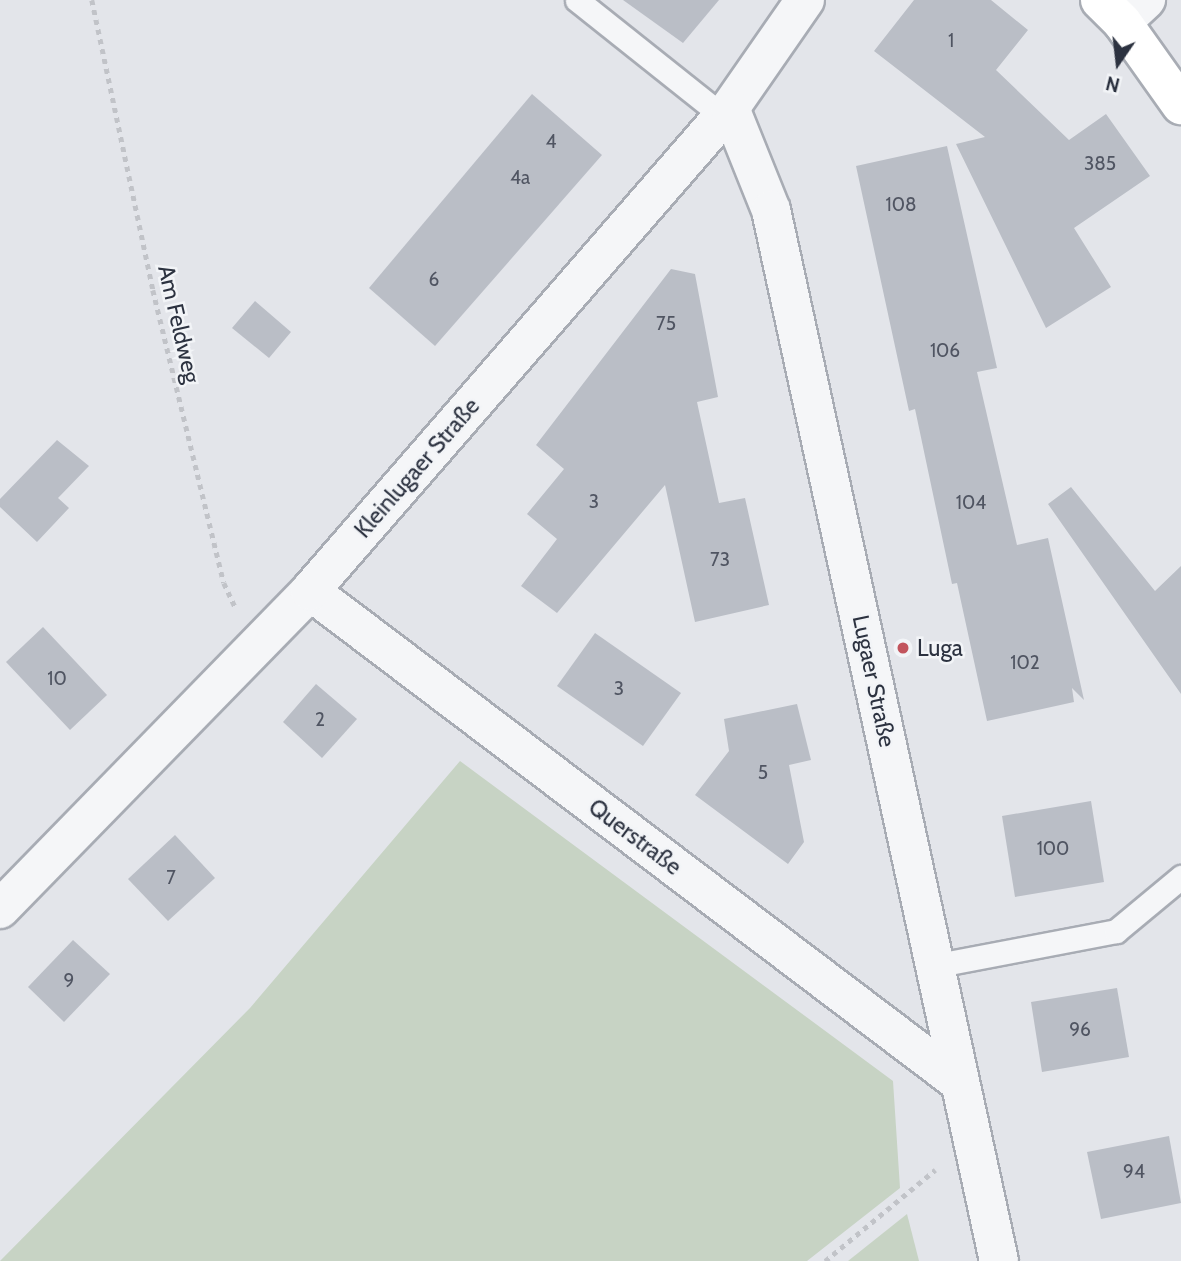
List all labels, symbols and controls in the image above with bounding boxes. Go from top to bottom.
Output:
north arrow [1083,28,1153,98]
house number: 1 [948,30,954,52]
text: N [1103,71,1122,97]
house number: 4 [546,131,556,153]
house number: 385 [1084,153,1116,175]
house number: 4a [510,167,530,189]
house number: 108 [886,194,916,216]
street label: Am Feldweg [152,262,206,386]
house number: 6 [429,269,439,291]
house number: 75 [656,313,676,335]
house number: 106 [930,340,960,362]
street label: Kleinlugaer Straße [349,393,485,543]
house number: 3 [589,491,599,513]
house number: 104 [956,492,986,514]
house number: 73 [710,549,730,571]
street label: Lugaer Straße [847,613,901,749]
place label: Luga [917,634,963,662]
marker: Luga [895,640,911,656]
house number: 102 [1010,652,1040,674]
house number: 10 [47,668,67,690]
house number: 3 [614,678,624,700]
house number: 2 [315,709,325,731]
house number: 5 [758,762,768,784]
street label: Querstraße [583,793,687,881]
house number: 100 [1037,838,1069,860]
house number: 7 [166,867,176,889]
house number: 9 [64,970,74,992]
house number: 96 [1069,1019,1091,1041]
house number: 94 [1123,1161,1145,1183]

